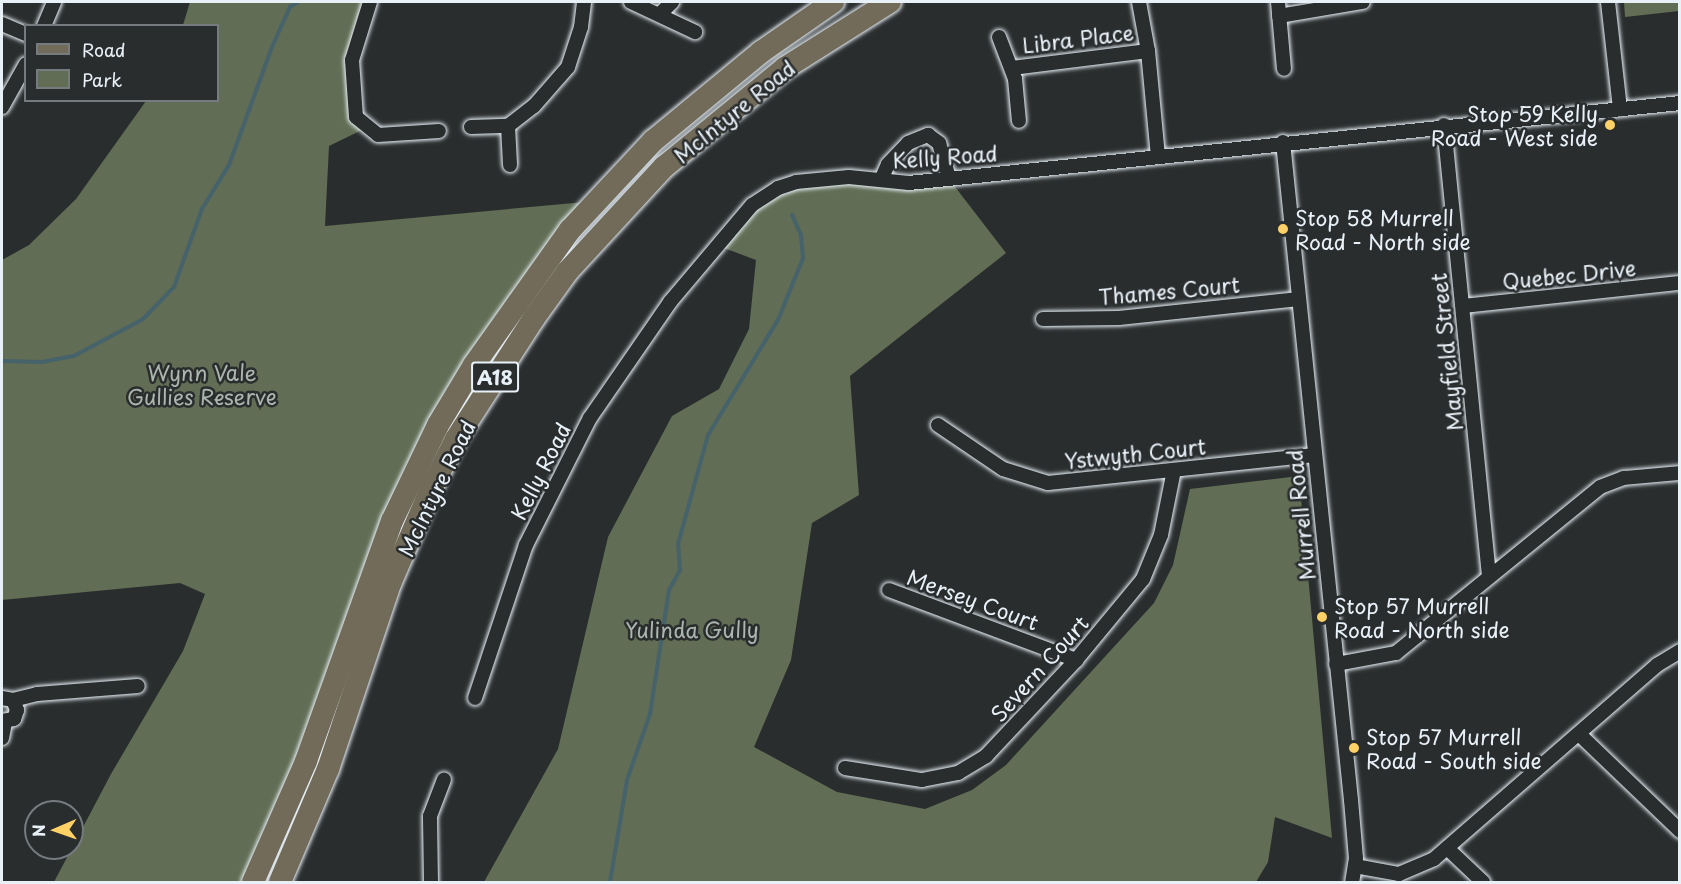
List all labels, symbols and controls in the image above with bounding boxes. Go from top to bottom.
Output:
street label: Libra Place [1021,19,1135,57]
legend [24,24,219,102]
text: Road [82,36,126,63]
street label: McIntyre Road [668,54,800,168]
text: Park [82,66,122,93]
place label: Stop 59 Kelly Road - West side [1429,100,1598,150]
marker: Stop 59 Kelly Road - West side [1603,118,1617,132]
street label: Kelly Road [891,140,999,172]
place label: Stop 58 Murrell Road - North side [1295,204,1473,254]
marker: Stop 58 Murrell Road - North side [1276,222,1290,236]
street label: Quebec Drive [1500,254,1638,294]
street label: Thames Court [1097,271,1241,309]
street label: Mayfield Street [1425,272,1467,432]
park label: Wynn Vale Gullies Reserve [127,359,277,409]
road number: A18 [471,360,519,394]
street label: McIntyre Road [392,416,480,560]
street label: Kelly Road [505,418,575,524]
street label: Ystwyth Court [1062,433,1208,473]
street label: Murrell Road [1281,448,1319,582]
street label: Mersey Court [904,564,1042,634]
place label: Stop 57 Murrell Road - North side [1334,592,1512,642]
street label: Severn Court [985,610,1093,726]
marker: Stop 57 Murrell Road - North side [1315,610,1329,624]
park label: Yulinda Gully [626,616,758,642]
place label: Stop 57 Murrell Road - South side [1366,723,1543,773]
marker: Stop 57 Murrell Road - South side [1347,741,1361,755]
north arrow [24,800,84,860]
text: N [26,824,50,837]

